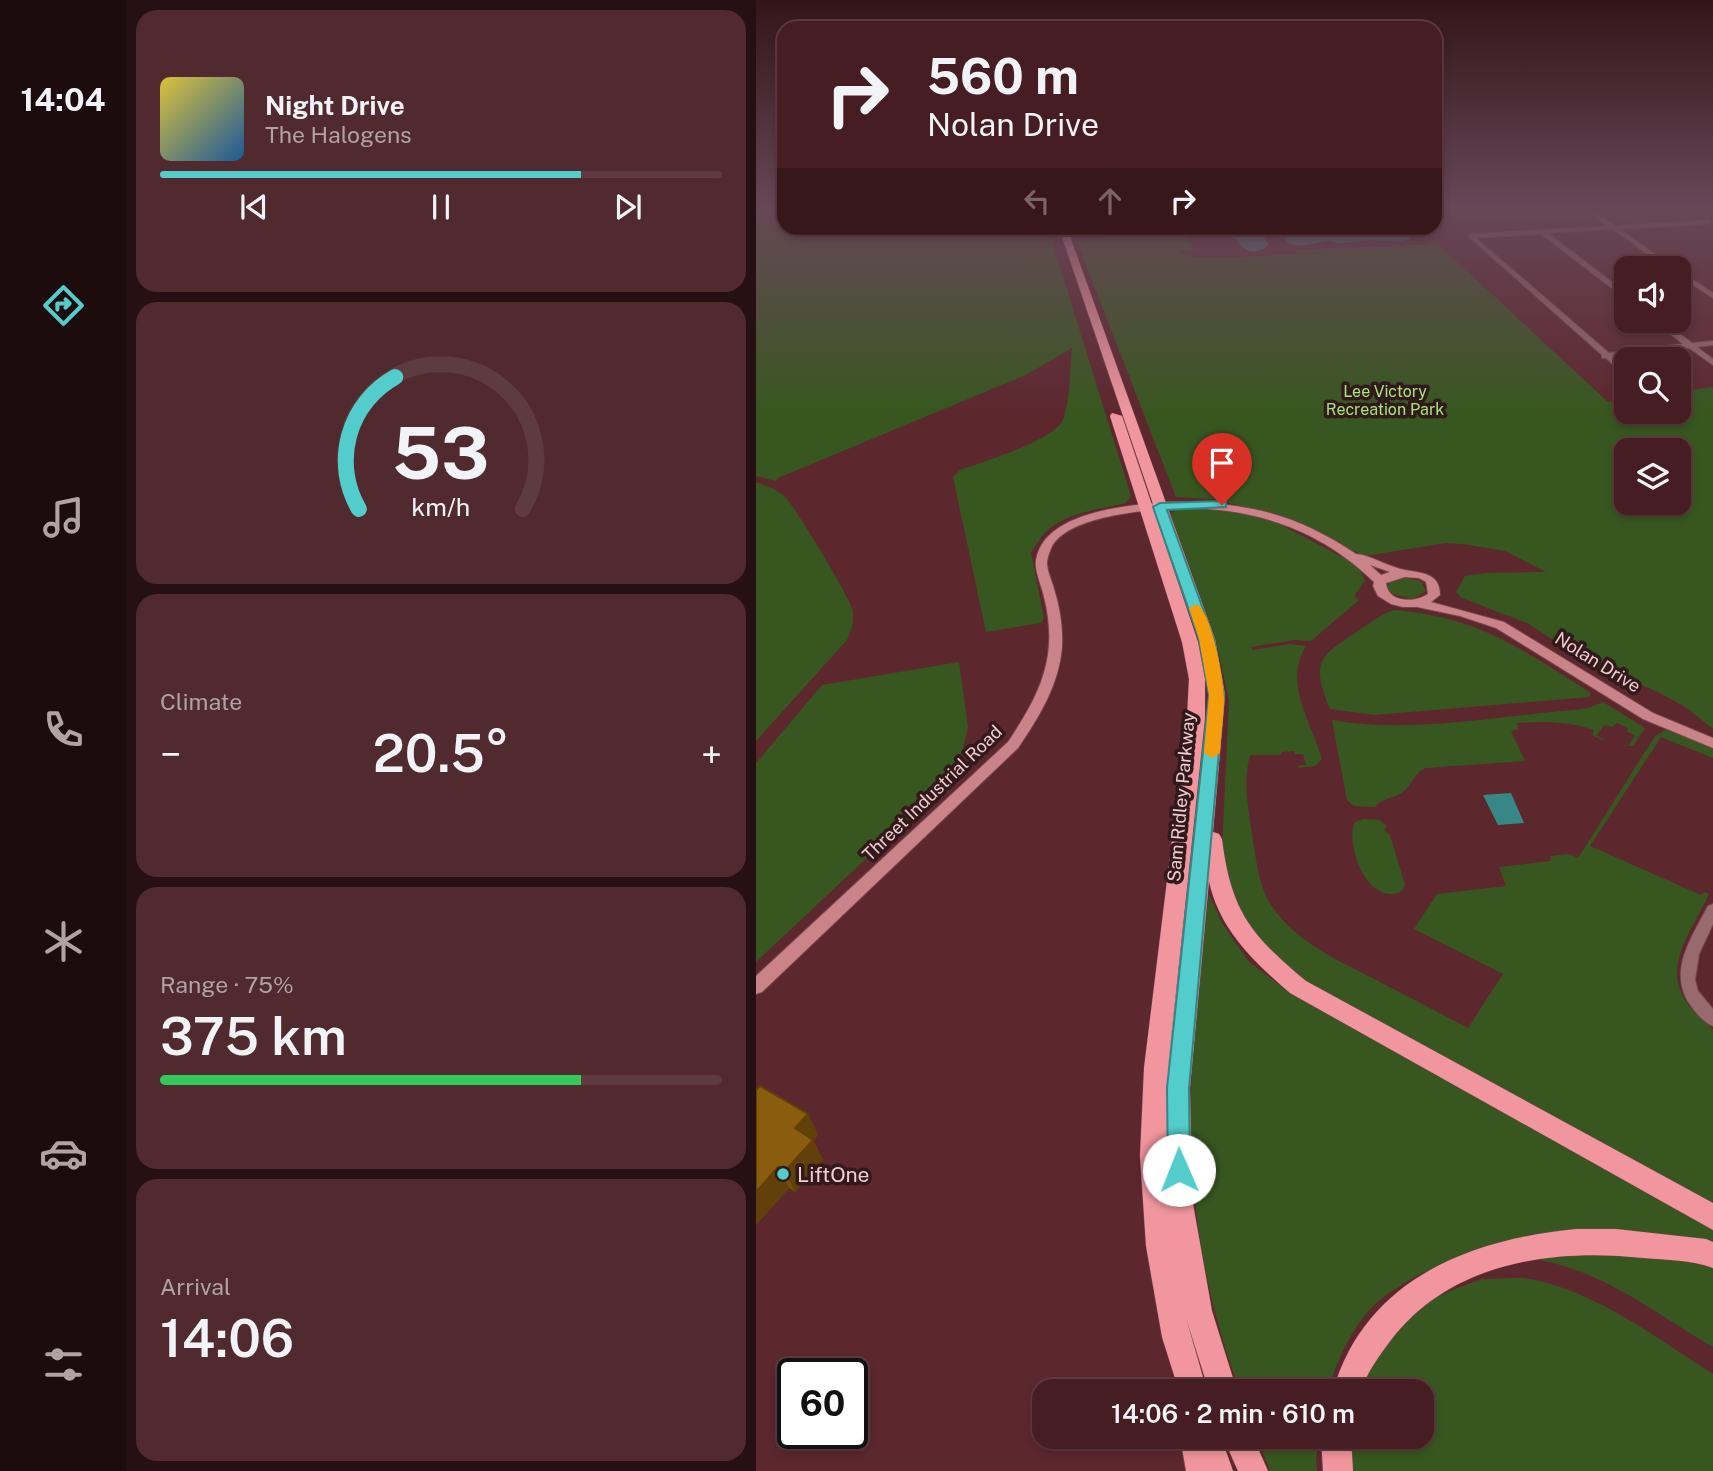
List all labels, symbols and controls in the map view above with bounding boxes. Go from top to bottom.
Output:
text: 560 m [927,47,1079,105]
icon: right [812,49,903,140]
text: 14:04 [21,81,105,118]
text: Night Drive [265,90,405,121]
text: Nolan Drive [927,106,1099,143]
text: The Halogens [265,121,412,148]
icon: left [1018,182,1056,220]
icon: ahead [1091,182,1129,220]
icon: right [1164,182,1202,220]
icon: previous [235,188,273,226]
icon: pause [422,188,460,226]
icon: next [609,188,647,226]
map controls [1614,256,1691,515]
button: sound [1614,256,1691,333]
icon: directions [39,281,88,330]
button: search [1614,347,1691,424]
park label: Lee Victory Recreation Park [1326,382,1444,419]
text: 53 [392,411,490,496]
pin [1192,433,1252,505]
button: layers [1614,438,1691,515]
icon: arrive [1203,444,1241,482]
text: km/h [412,492,470,522]
icon: music [39,493,88,542]
street label: Nolan Drive [1551,627,1645,697]
text: Climate [160,688,242,715]
icon: phone [39,705,88,754]
street label: Sam Ridley Parkway [1163,711,1199,883]
street label: Threet Industrial Road [858,721,1006,865]
text: 20.5° [373,723,509,784]
text: − [160,732,181,777]
text: + [701,732,722,777]
icon: climate [39,917,88,966]
text: Range · 75% [160,971,294,998]
text: 375 km [160,1006,347,1067]
icon: car [39,1129,88,1178]
position arrow [1142,1133,1216,1207]
place label: LiftOne [797,1162,869,1187]
marker: LiftOne [775,1166,791,1182]
text: Arrival [160,1273,231,1300]
text: 14:06 [160,1308,294,1369]
icon: filters [39,1340,88,1389]
speed limit sign: 60 [777,1358,868,1449]
text: 14:06 · 2 min · 610 m [1111,1398,1355,1429]

